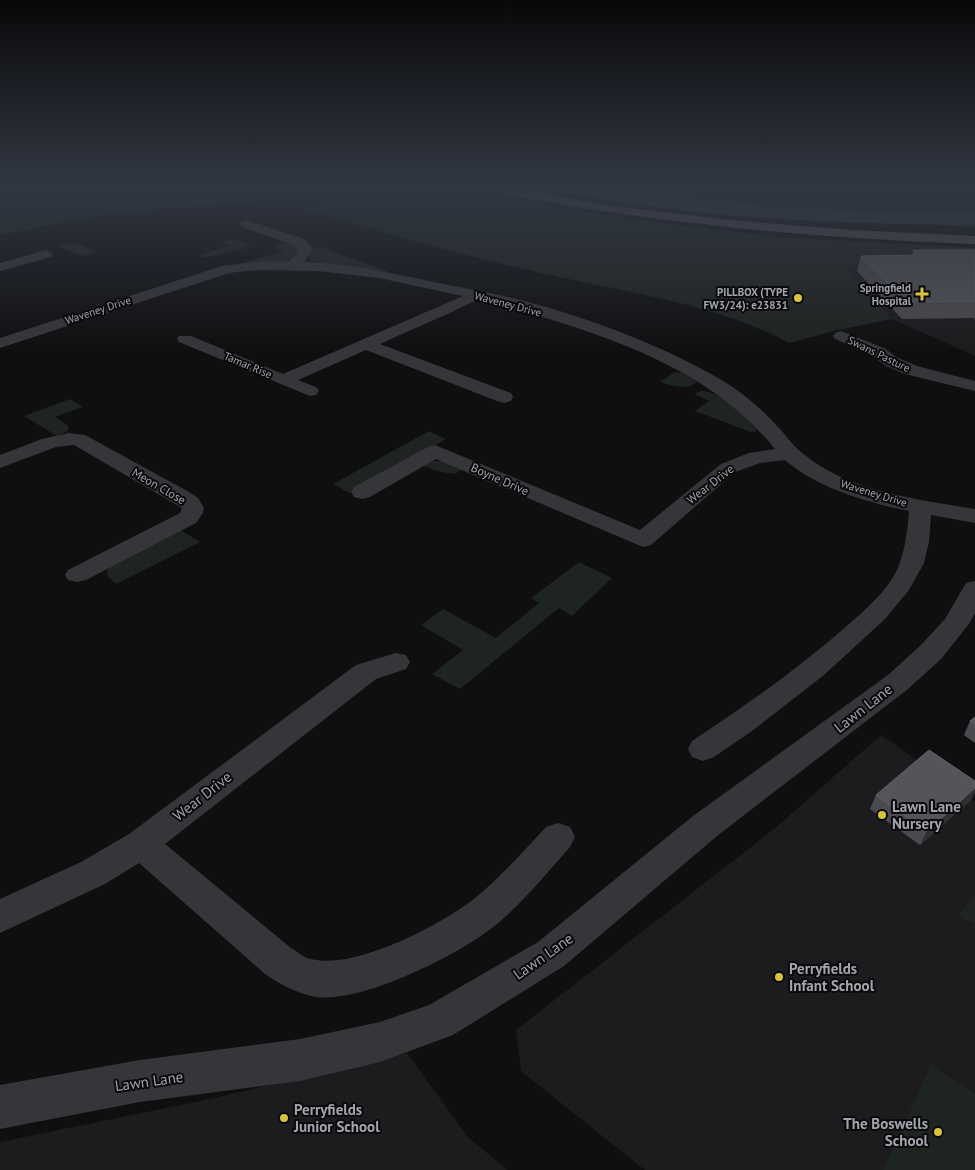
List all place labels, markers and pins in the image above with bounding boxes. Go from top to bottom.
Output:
place label: Springfield Hospital [860,281,912,308]
place label: PILLBOX (TYPE FW3/24): e23831 [704,285,788,312]
marker: Springfield Hospital [915,287,929,301]
marker: PILLBOX (TYPE FW3/24): e23831 [792,292,804,304]
place label: Lawn Lane Nursery [892,797,961,833]
marker: Lawn Lane Nursery [876,809,888,821]
place label: Perryfields Infant School [789,959,875,995]
marker: Perryfields Infant School [773,971,785,983]
place label: Perryfields Junior School [293,1100,380,1136]
marker: Perryfields Junior School [278,1112,290,1124]
place label: The Boswells School [843,1114,929,1150]
marker: The Boswells School [932,1126,944,1138]

